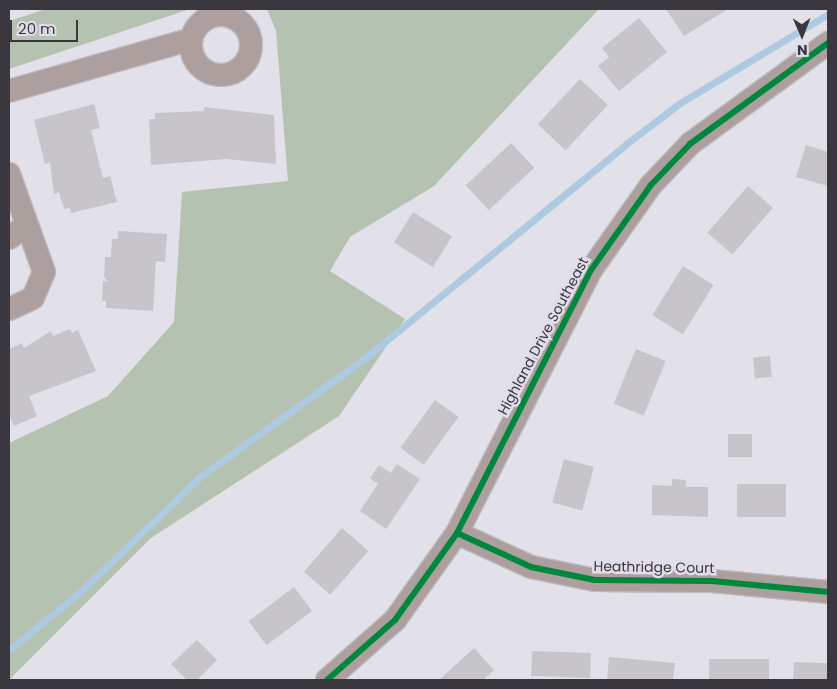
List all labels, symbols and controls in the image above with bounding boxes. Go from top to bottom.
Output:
scale bar [12,10,80,42]
north arrow [777,10,827,60]
text: 20 m [18,18,56,39]
text: N [797,40,808,60]
street label: Highland Drive Southeast [494,254,592,418]
street label: Heathridge Court [593,558,715,576]

